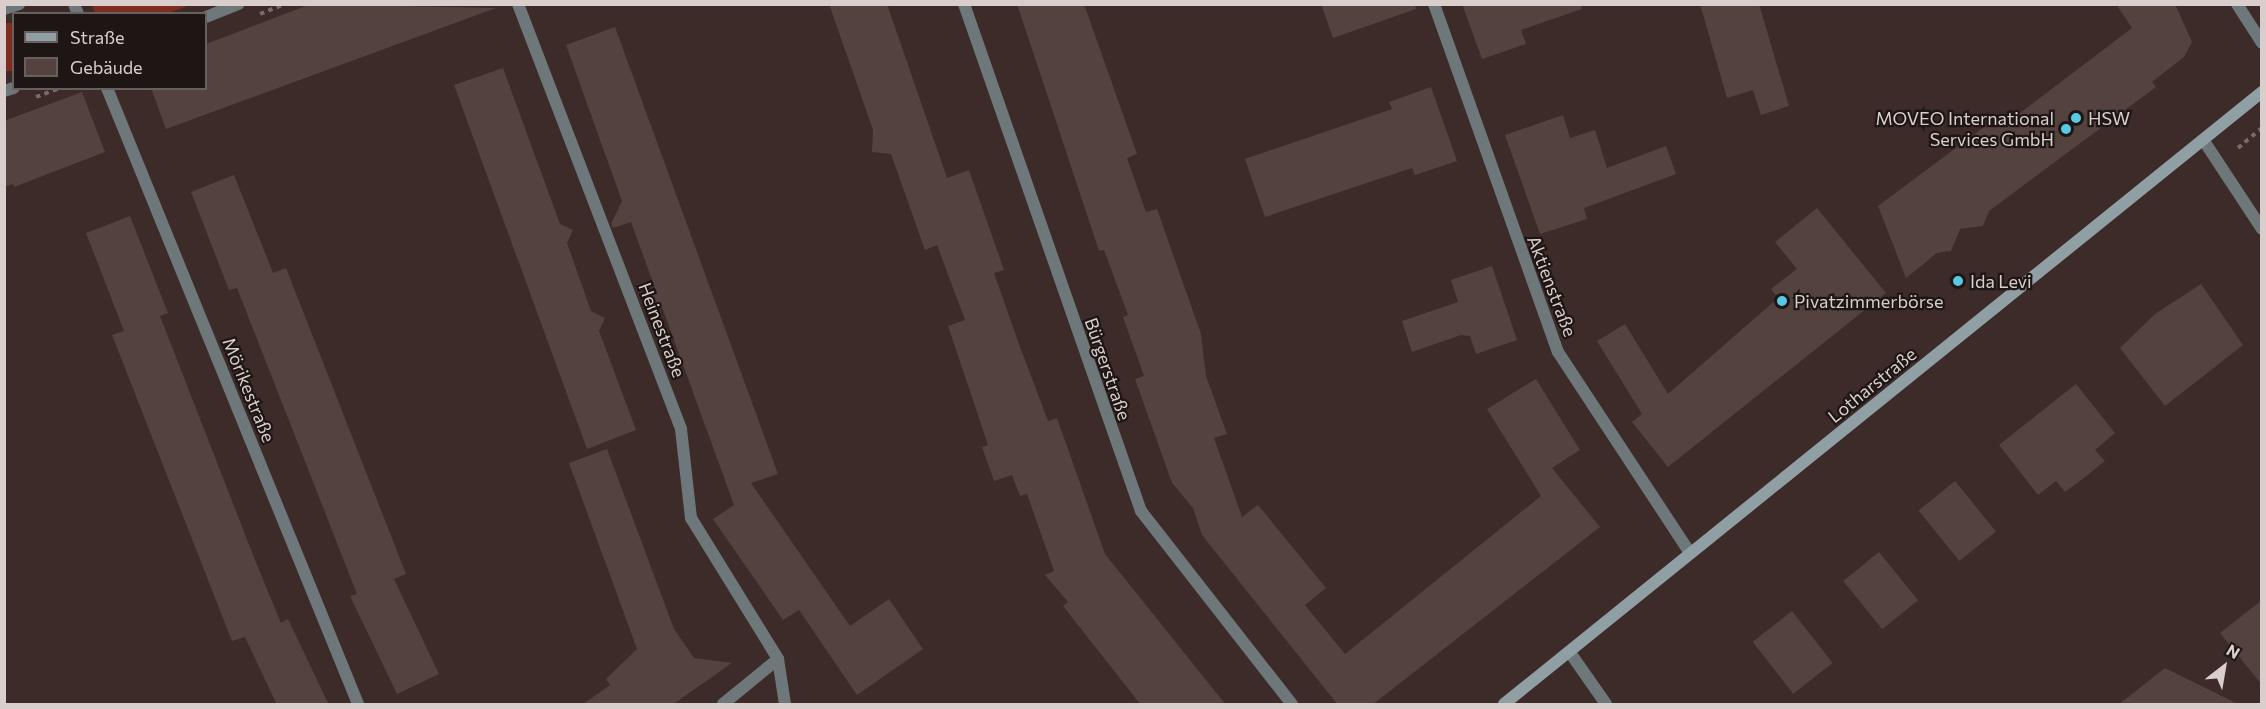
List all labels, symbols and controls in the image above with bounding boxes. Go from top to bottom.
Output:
legend [12,12,207,90]
text: Straße [70,26,125,48]
text: Gebäude [70,56,143,78]
place label: HSW [2088,107,2130,129]
place label: MOVEO International Services GmbH [1876,108,2054,150]
marker: HSW [2069,111,2083,125]
marker: MOVEO International Services GmbH [2059,122,2073,136]
street label: Aktienstraße [1523,232,1581,340]
place label: Ida Levi [1970,270,2032,292]
marker: Ida Levi [1951,274,1965,288]
street label: Heinestraße [634,280,690,380]
place label: Pivatzimmerbörse [1794,290,1943,312]
marker: Pivatzimmerbörse [1775,294,1789,308]
street label: Bürgerstraße [1080,315,1136,423]
street label: Mörikestraße [218,335,280,445]
street label: Lotharstraße [1824,343,1920,427]
north arrow [2194,637,2254,697]
text: N [2223,640,2244,662]

